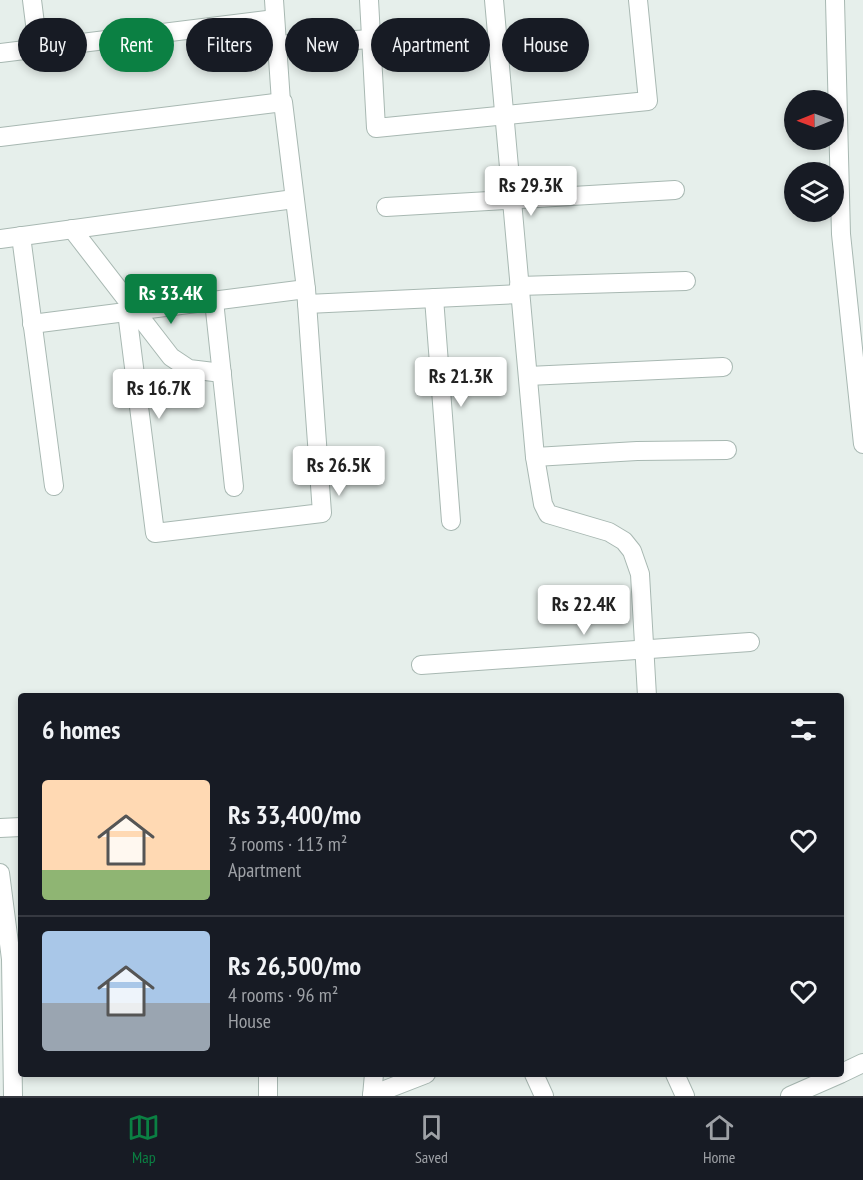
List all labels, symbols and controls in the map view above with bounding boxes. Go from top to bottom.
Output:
chip: Buy [18,18,87,72]
chip: Rent [99,18,174,72]
chip: Filters [186,18,273,72]
chip: New [285,18,359,72]
chip: Apartment [371,18,490,72]
chip: House [502,18,589,72]
north arrow [784,90,844,150]
map controls [784,90,844,222]
button: layers [784,162,844,222]
pin: Rs 29.3K [469,166,593,217]
text: Rs 29.3K [499,172,563,198]
pin: Rs 33.4K [109,274,233,325]
text: Rs 33.4K [139,280,203,306]
pin: Rs 21.3K [399,357,523,408]
text: Rs 21.3K [429,363,493,389]
pin: Rs 16.7K [97,369,221,420]
text: Rs 16.7K [127,375,191,401]
pin: Rs 26.5K [277,446,401,497]
text: Rs 26.5K [307,452,371,478]
pin: Rs 22.4K [522,585,646,636]
text: Rs 22.4K [552,591,616,617]
text: 6 homes [42,713,120,746]
icon: filters [787,713,820,746]
text: Rs 33,400/mo [228,798,361,831]
icon: home [90,804,162,876]
icon: heart [787,824,820,857]
text: 3 rooms · 113 m² [228,831,347,857]
text: Apartment [228,857,301,883]
text: Rs 26,500/mo [228,949,361,982]
icon: home [90,955,162,1027]
icon: heart [787,975,820,1008]
text: 4 rooms · 96 m² [228,982,338,1008]
text: House [228,1008,271,1034]
tab: Map [127,1111,160,1167]
tab: Saved [415,1111,448,1167]
tab: Home [703,1111,736,1167]

